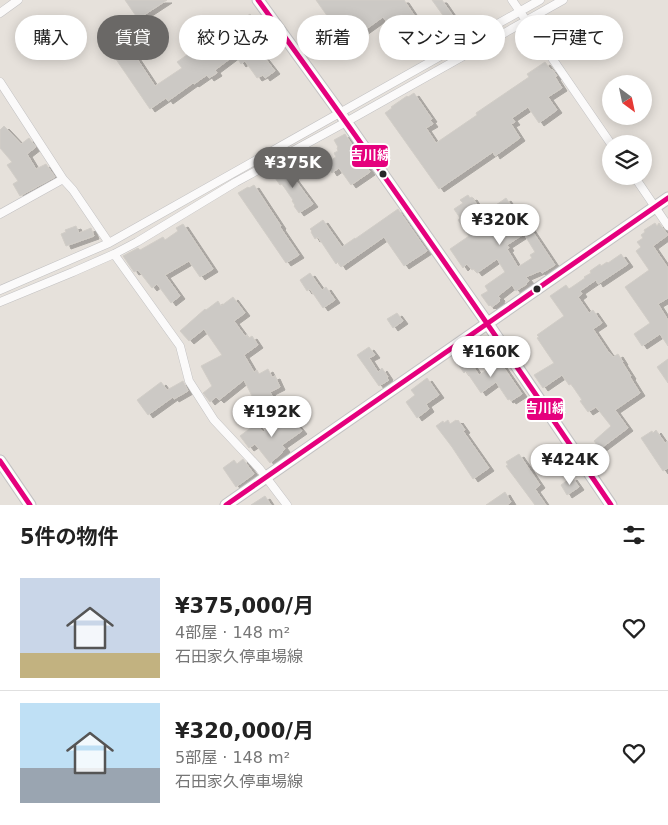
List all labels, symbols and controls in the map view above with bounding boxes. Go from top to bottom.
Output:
chip: 購入 [15,15,87,60]
chip: 賃貸 [97,15,169,60]
chip: 絞り込み [179,15,287,60]
chip: 新着 [297,15,369,60]
chip: マンション [379,15,505,60]
chip: 一戸建て [515,15,623,60]
north arrow [602,75,652,125]
map controls [602,75,652,185]
button: layers [602,135,652,185]
line badge: 吉川線 [351,144,389,168]
pin: ¥375K [258,146,328,189]
text: 吉川線 [349,147,391,163]
text: ¥375K [265,153,321,172]
unlabelled marker [378,169,388,179]
pin: ¥320K [465,204,535,246]
text: ¥320K [472,210,528,229]
unlabelled marker [532,284,542,294]
pin: ¥160K [456,336,526,378]
text: ¥160K [463,342,519,361]
pin: ¥192K [237,396,307,438]
line badge: 吉川線 [526,397,564,421]
text: 吉川線 [524,400,566,416]
text: ¥192K [244,402,300,421]
pin: ¥424K [535,444,605,486]
text: ¥424K [542,450,598,469]
icon: filters [620,521,648,549]
text: 5件の物件 [20,525,119,549]
text: ¥375,000/月 [175,594,314,618]
icon: home [60,598,120,658]
icon: heart [620,614,648,642]
text: 4部屋 · 148 m² [175,623,290,642]
text: 石田家久停車場線 [175,647,303,666]
text: ¥320,000/月 [175,719,314,743]
icon: home [60,723,120,783]
icon: heart [620,739,648,767]
text: 5部屋 · 148 m² [175,748,290,767]
text: 石田家久停車場線 [175,772,303,791]

